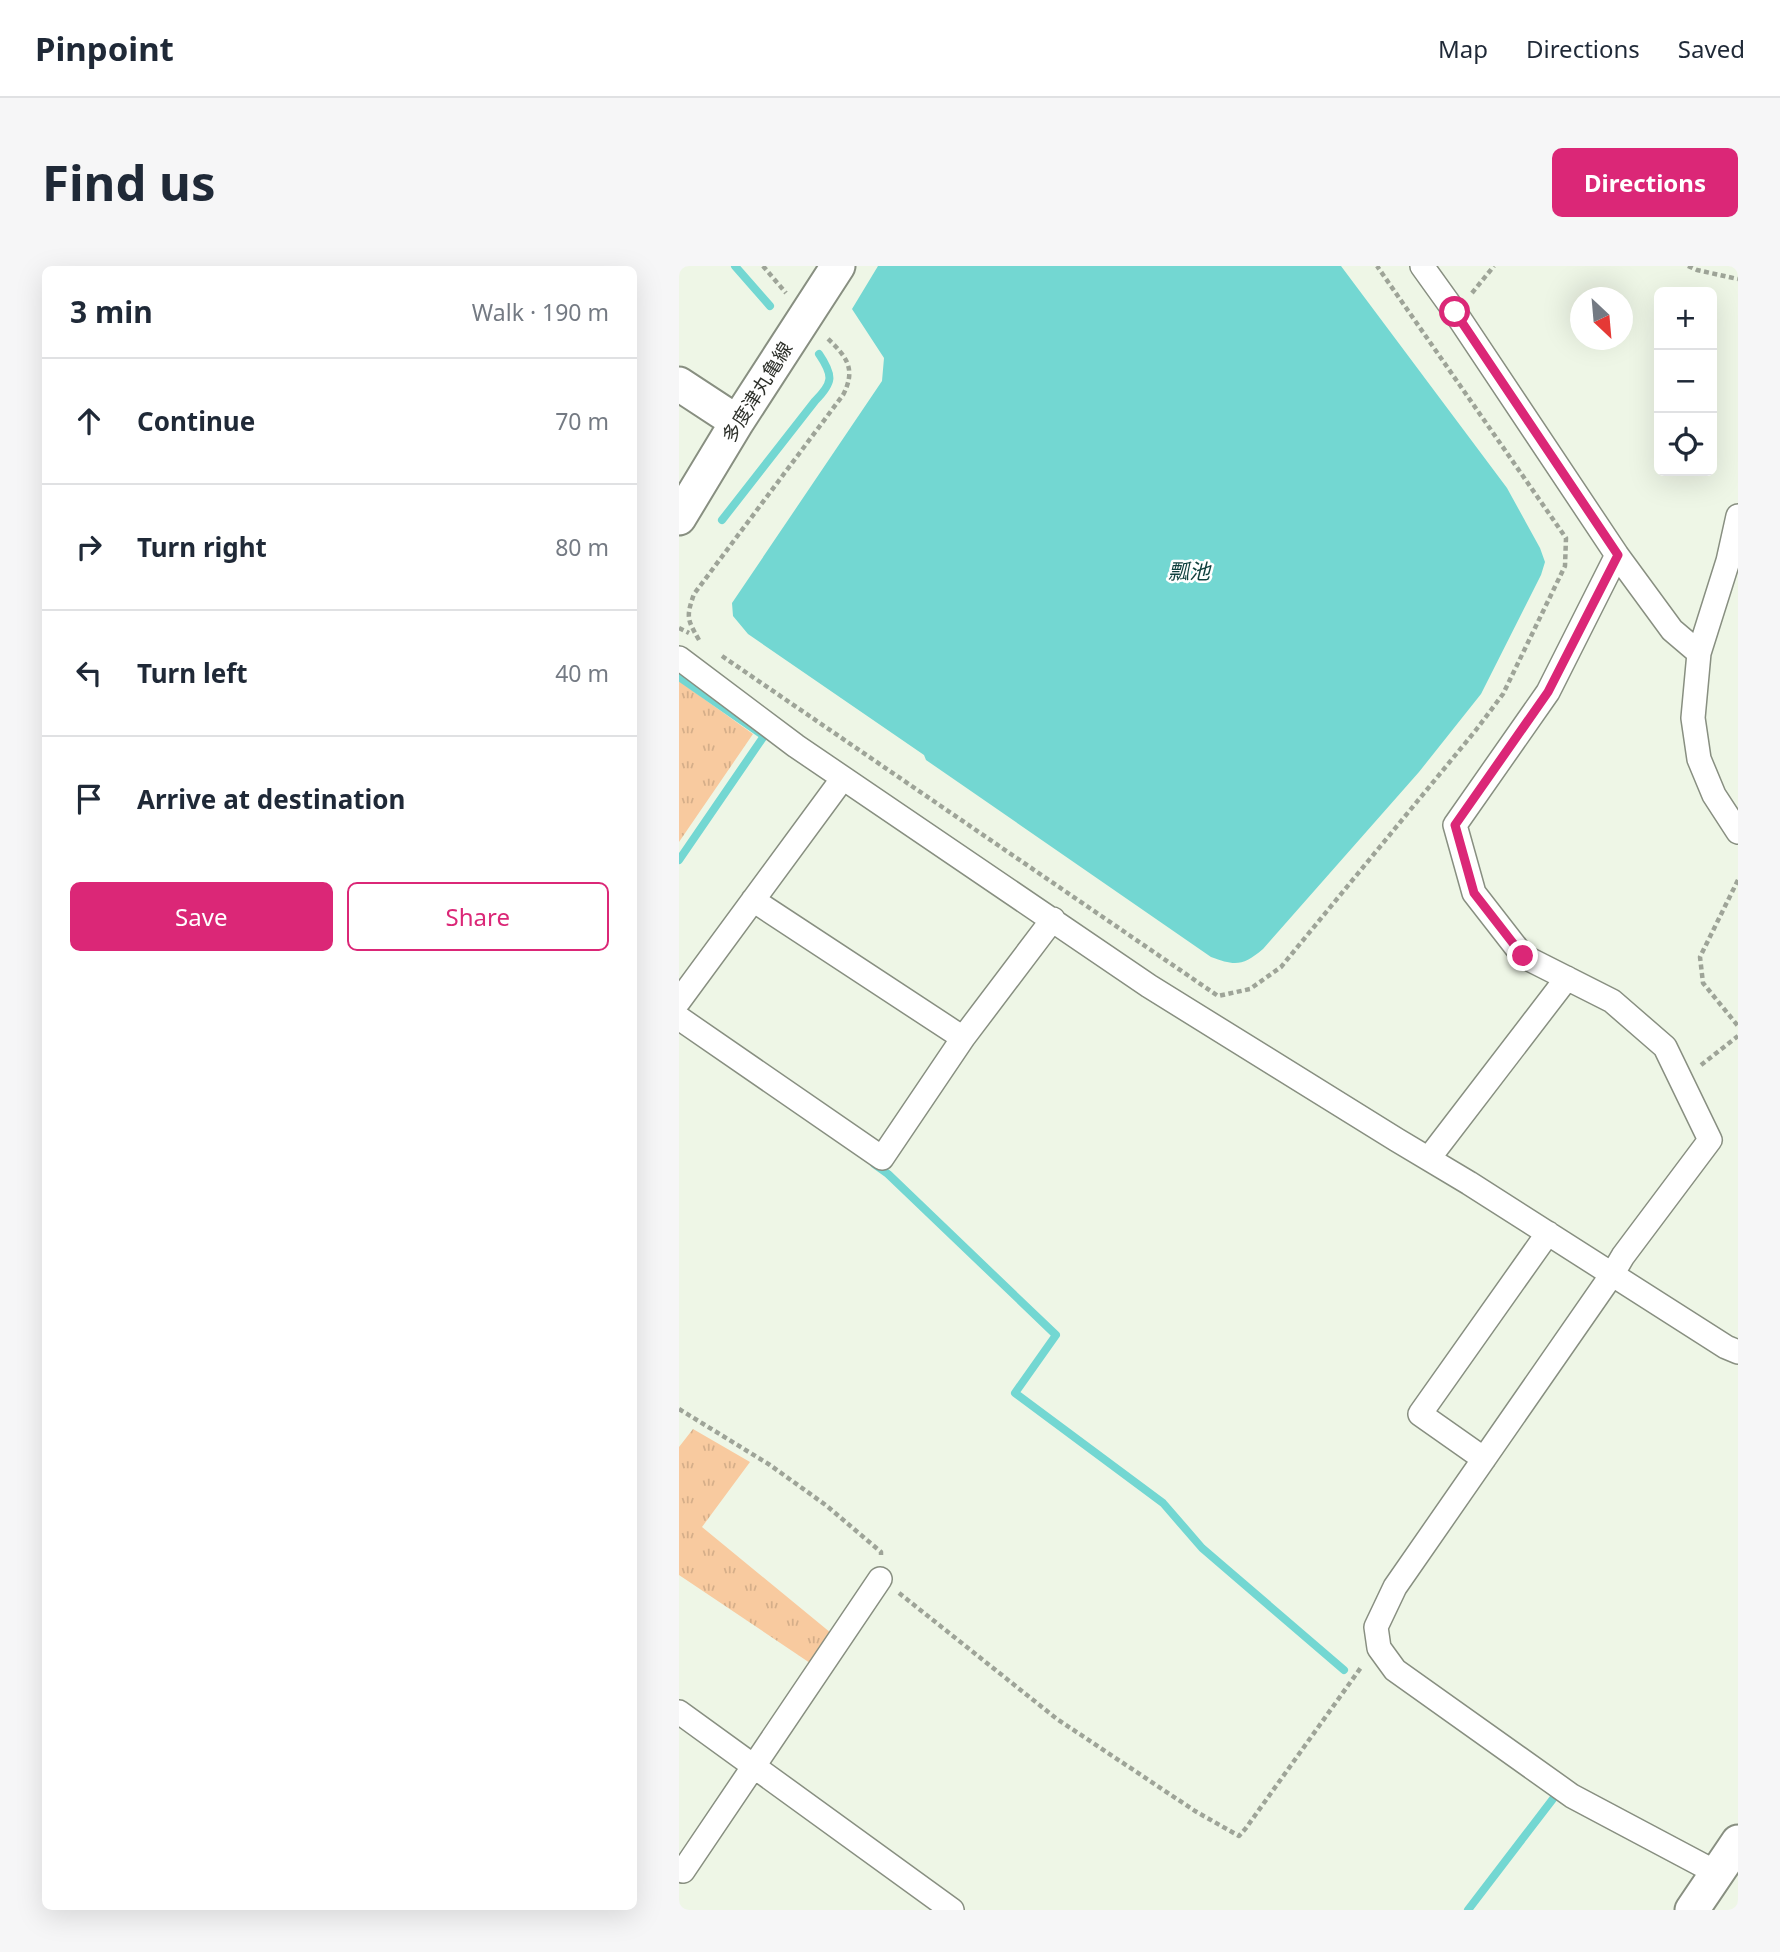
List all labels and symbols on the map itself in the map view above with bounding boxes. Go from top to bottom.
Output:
north arrow [1570,287,1633,350]
route start [1439,296,1470,327]
street label: 多度津丸亀線 [716,337,798,447]
water label: 瓢池 [1168,557,1212,585]
route end [1507,940,1538,971]

